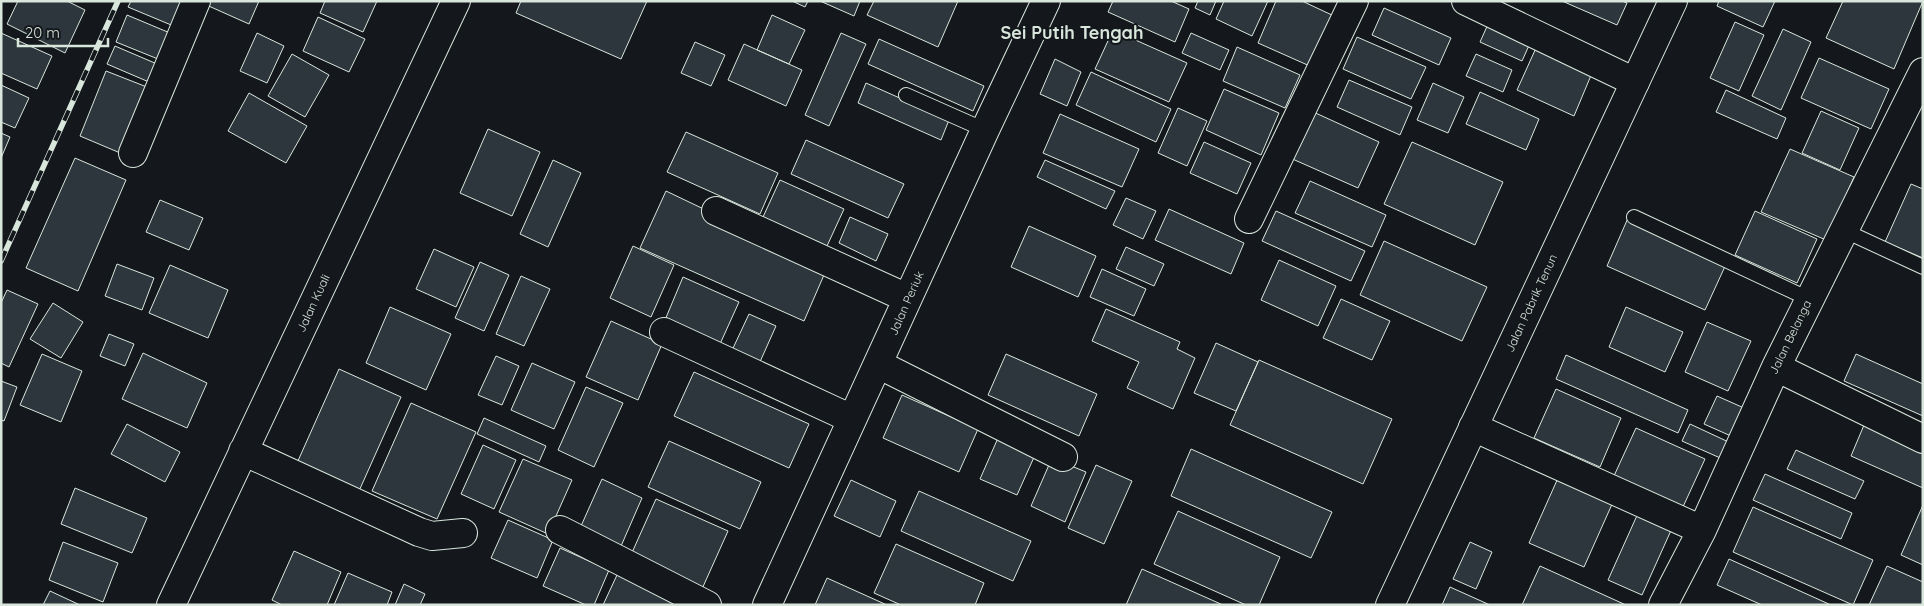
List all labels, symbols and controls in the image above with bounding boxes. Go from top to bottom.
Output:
scale bar [18,15,108,47]
district label: Sei Putih Tengah [1001,21,1143,44]
text: 20 m [25,23,60,42]
street label: Jalan Pabrik Tenun [1502,252,1560,354]
street label: Jalan Periuk [885,269,927,337]
street label: Jalan Kuali [293,272,333,334]
street label: Jalan Belanga [1766,297,1814,377]

